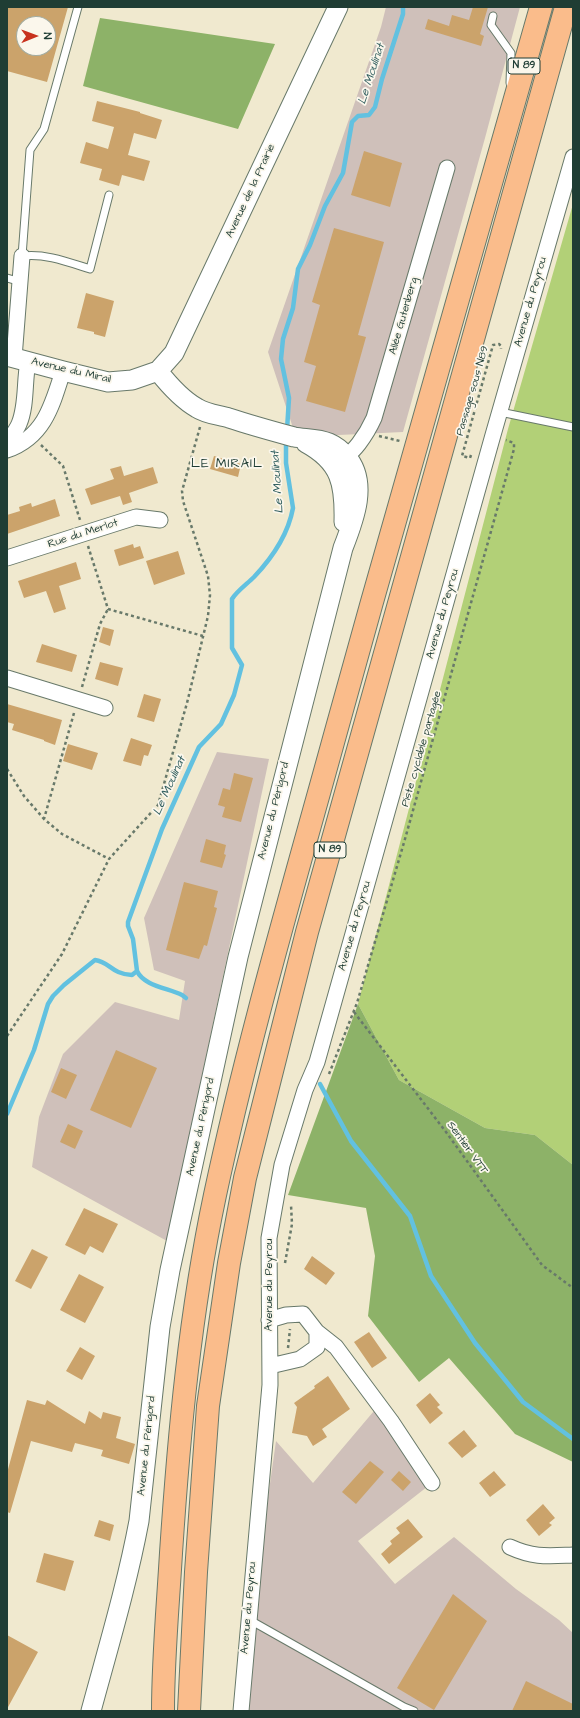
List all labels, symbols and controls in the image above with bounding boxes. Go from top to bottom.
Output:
north arrow [16,16,56,56]
text: N [40,32,55,39]
water label: Le Moulinat [355,42,389,106]
road number: N 89 [508,58,540,74]
street label: Avenue de la Prairie [223,142,279,240]
street label: Avenue du Peyrou [512,256,550,348]
street label: Allée Gutenberg [387,276,421,356]
street label: Passage sous N89 [454,345,492,437]
street label: Avenue du Mirail [30,355,112,387]
water label: Le Moulinat [269,450,287,514]
district label: LE MIRAIL [191,456,263,472]
street label: Rue du Merlot [46,516,120,552]
street label: Avenue du Peyrou [424,568,462,660]
street label: Piste cyclable partagée [399,690,445,808]
water label: Le Moulinat [151,754,189,818]
street label: Avenue du Périgord [255,761,293,861]
road number: N 89 [314,842,346,858]
street label: Avenue du Peyrou [336,880,374,972]
street label: Avenue du Périgord [184,1077,218,1177]
street label: Sentier VTT [444,1119,490,1177]
street label: Avenue du Peyrou [263,1239,277,1331]
street label: Avenue du Périgord [135,1396,159,1496]
street label: Avenue du Peyrou [238,1561,260,1655]

